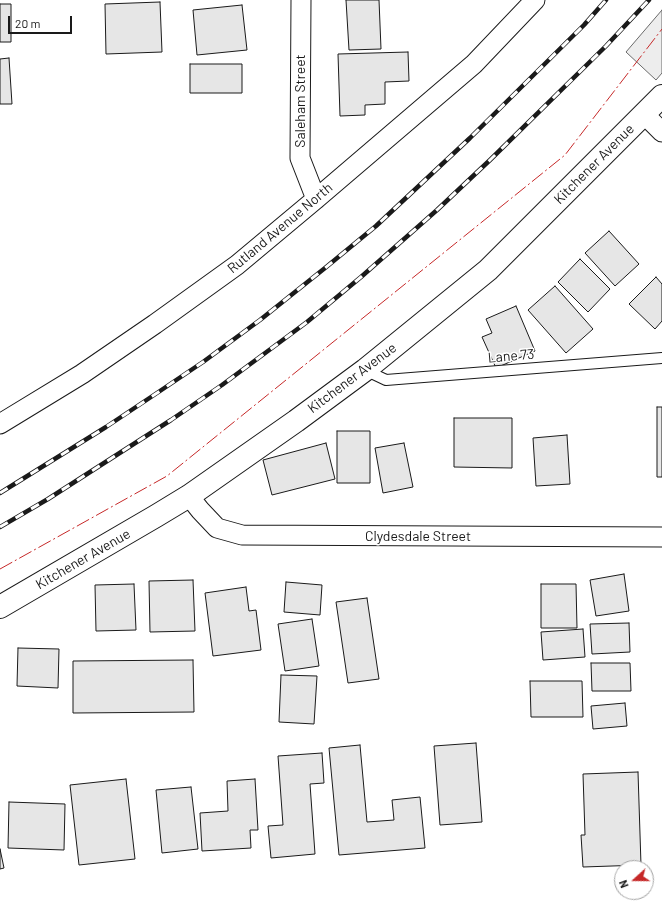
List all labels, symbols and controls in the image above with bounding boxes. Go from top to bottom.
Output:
scale bar [10,8,74,34]
text: 20 m [15,16,41,30]
street label: Saleham Street [292,54,308,148]
street label: Kitchener Avenue [550,120,638,208]
street label: Rutland Avenue North [224,179,336,277]
street label: Kitchener Avenue [304,339,400,417]
street label: Lane 73 [487,346,535,366]
street label: Kitchener Avenue [33,525,133,593]
street label: Clydesdale Street [365,528,471,544]
north arrow [614,860,654,900]
text: N [616,878,631,890]

